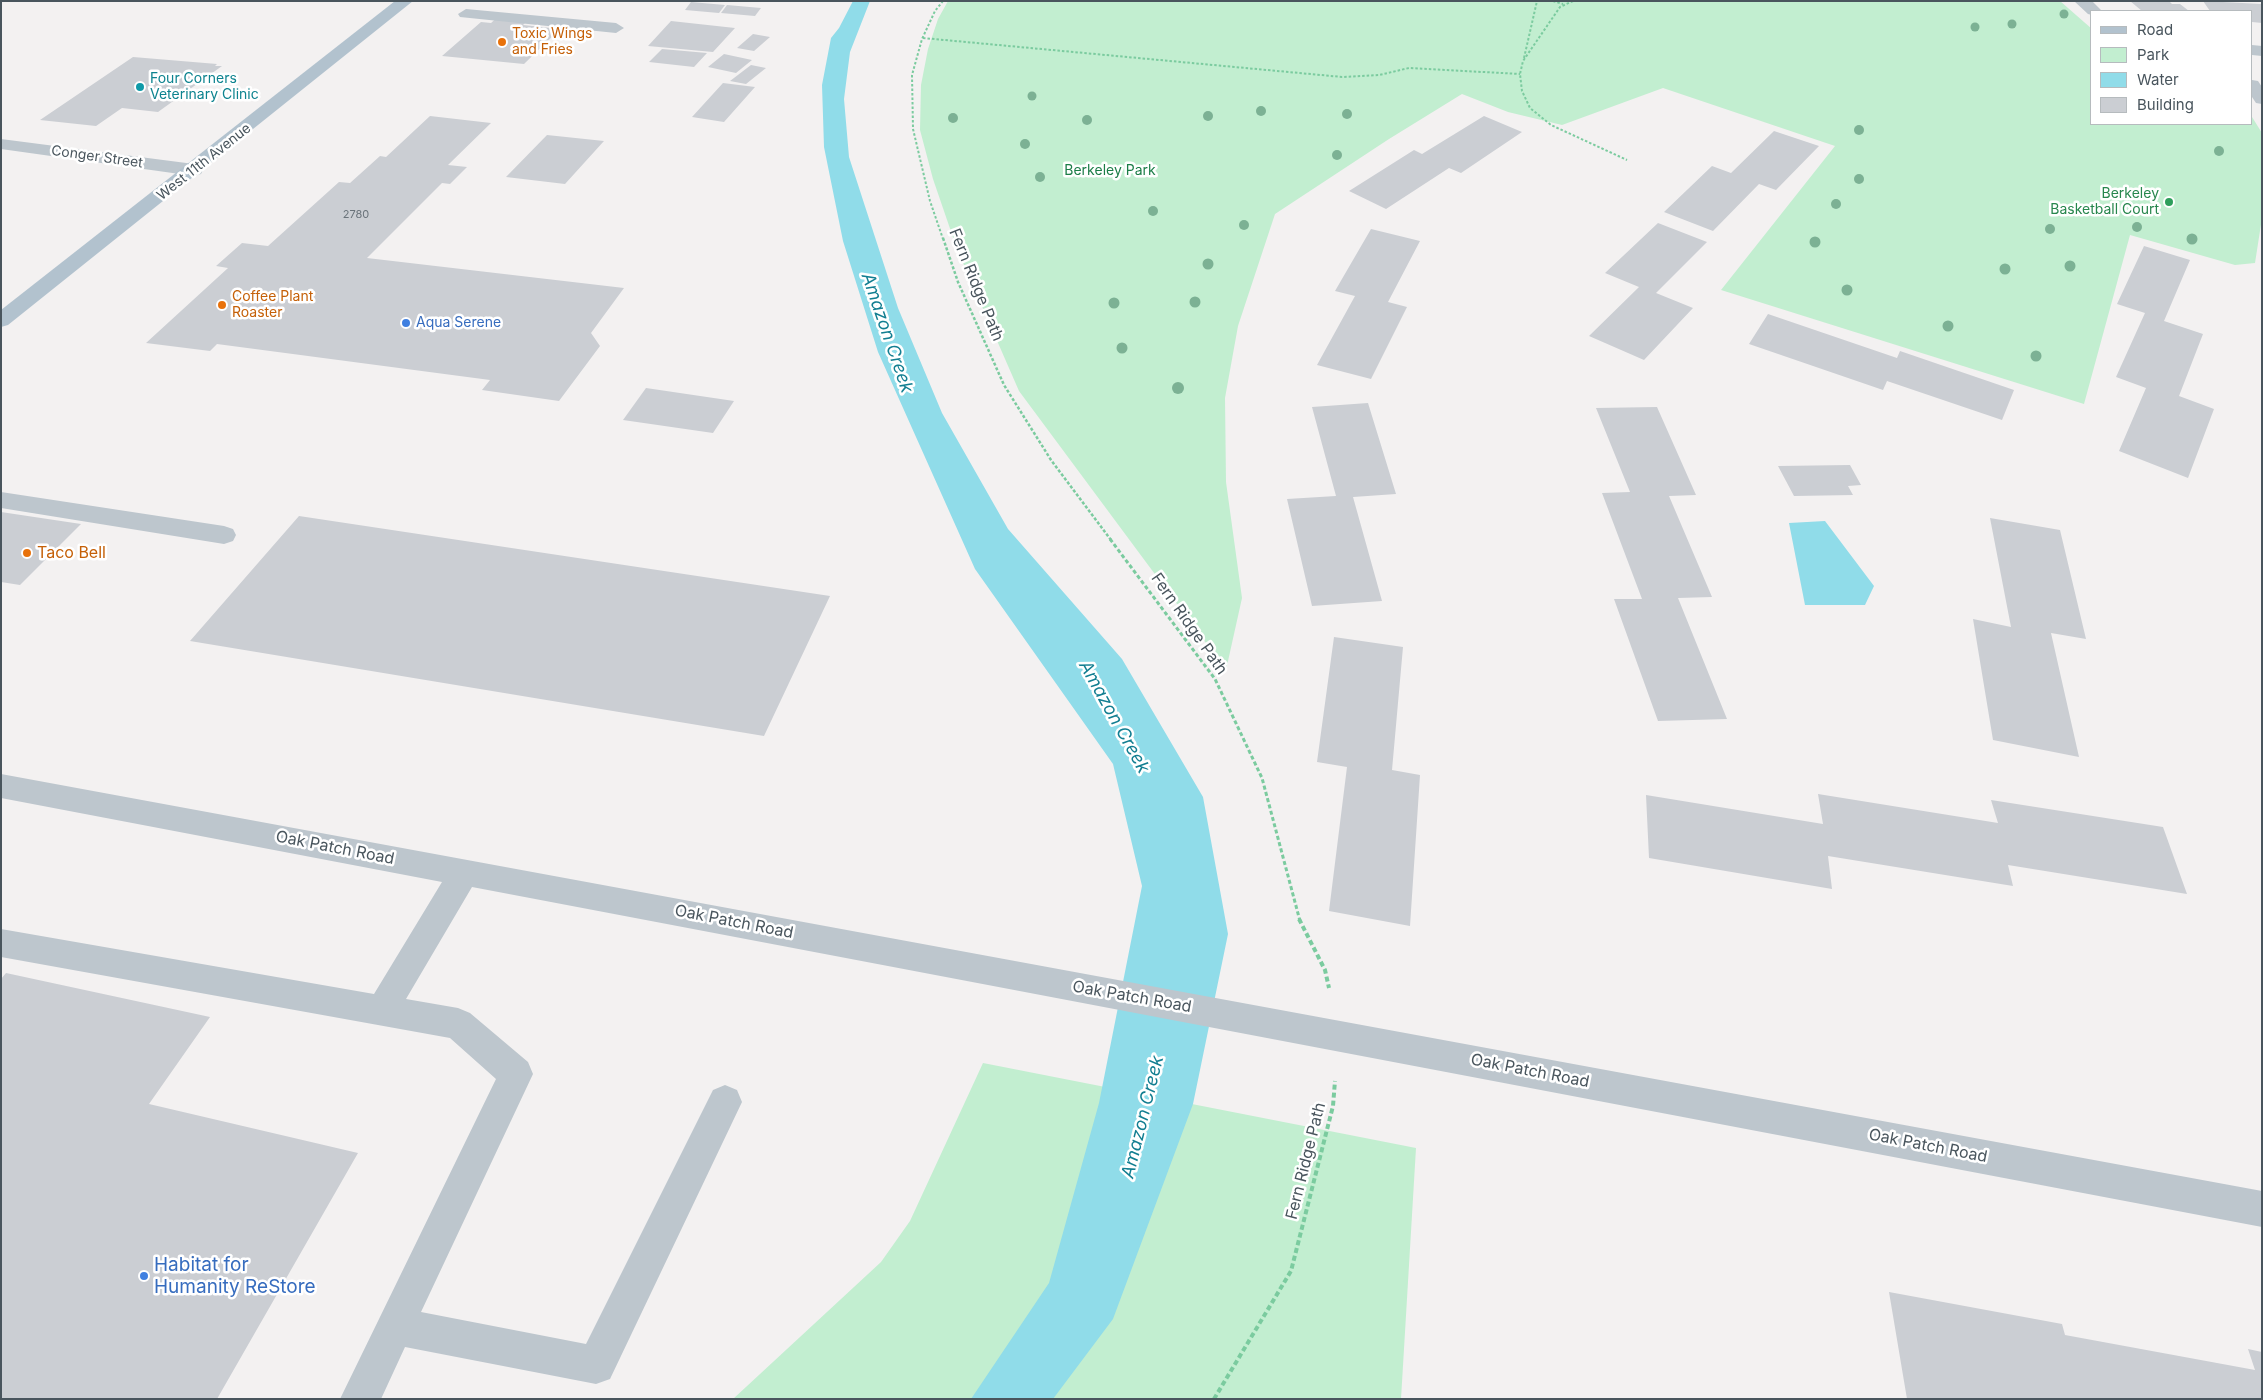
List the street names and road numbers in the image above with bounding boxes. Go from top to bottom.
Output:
street label: West 11th Avenue [154,120,254,204]
street label: Conger Street [50,142,144,172]
street label: Fern Ridge Path [945,226,1007,344]
street label: Fern Ridge Path [1147,569,1231,679]
street label: Oak Patch Road [274,827,396,869]
street label: Oak Patch Road [673,901,795,943]
street label: Oak Patch Road [1071,977,1193,1017]
street label: Oak Patch Road [1469,1050,1591,1092]
street label: Fern Ridge Path [1282,1101,1330,1221]
street label: Oak Patch Road [1867,1125,1989,1167]

